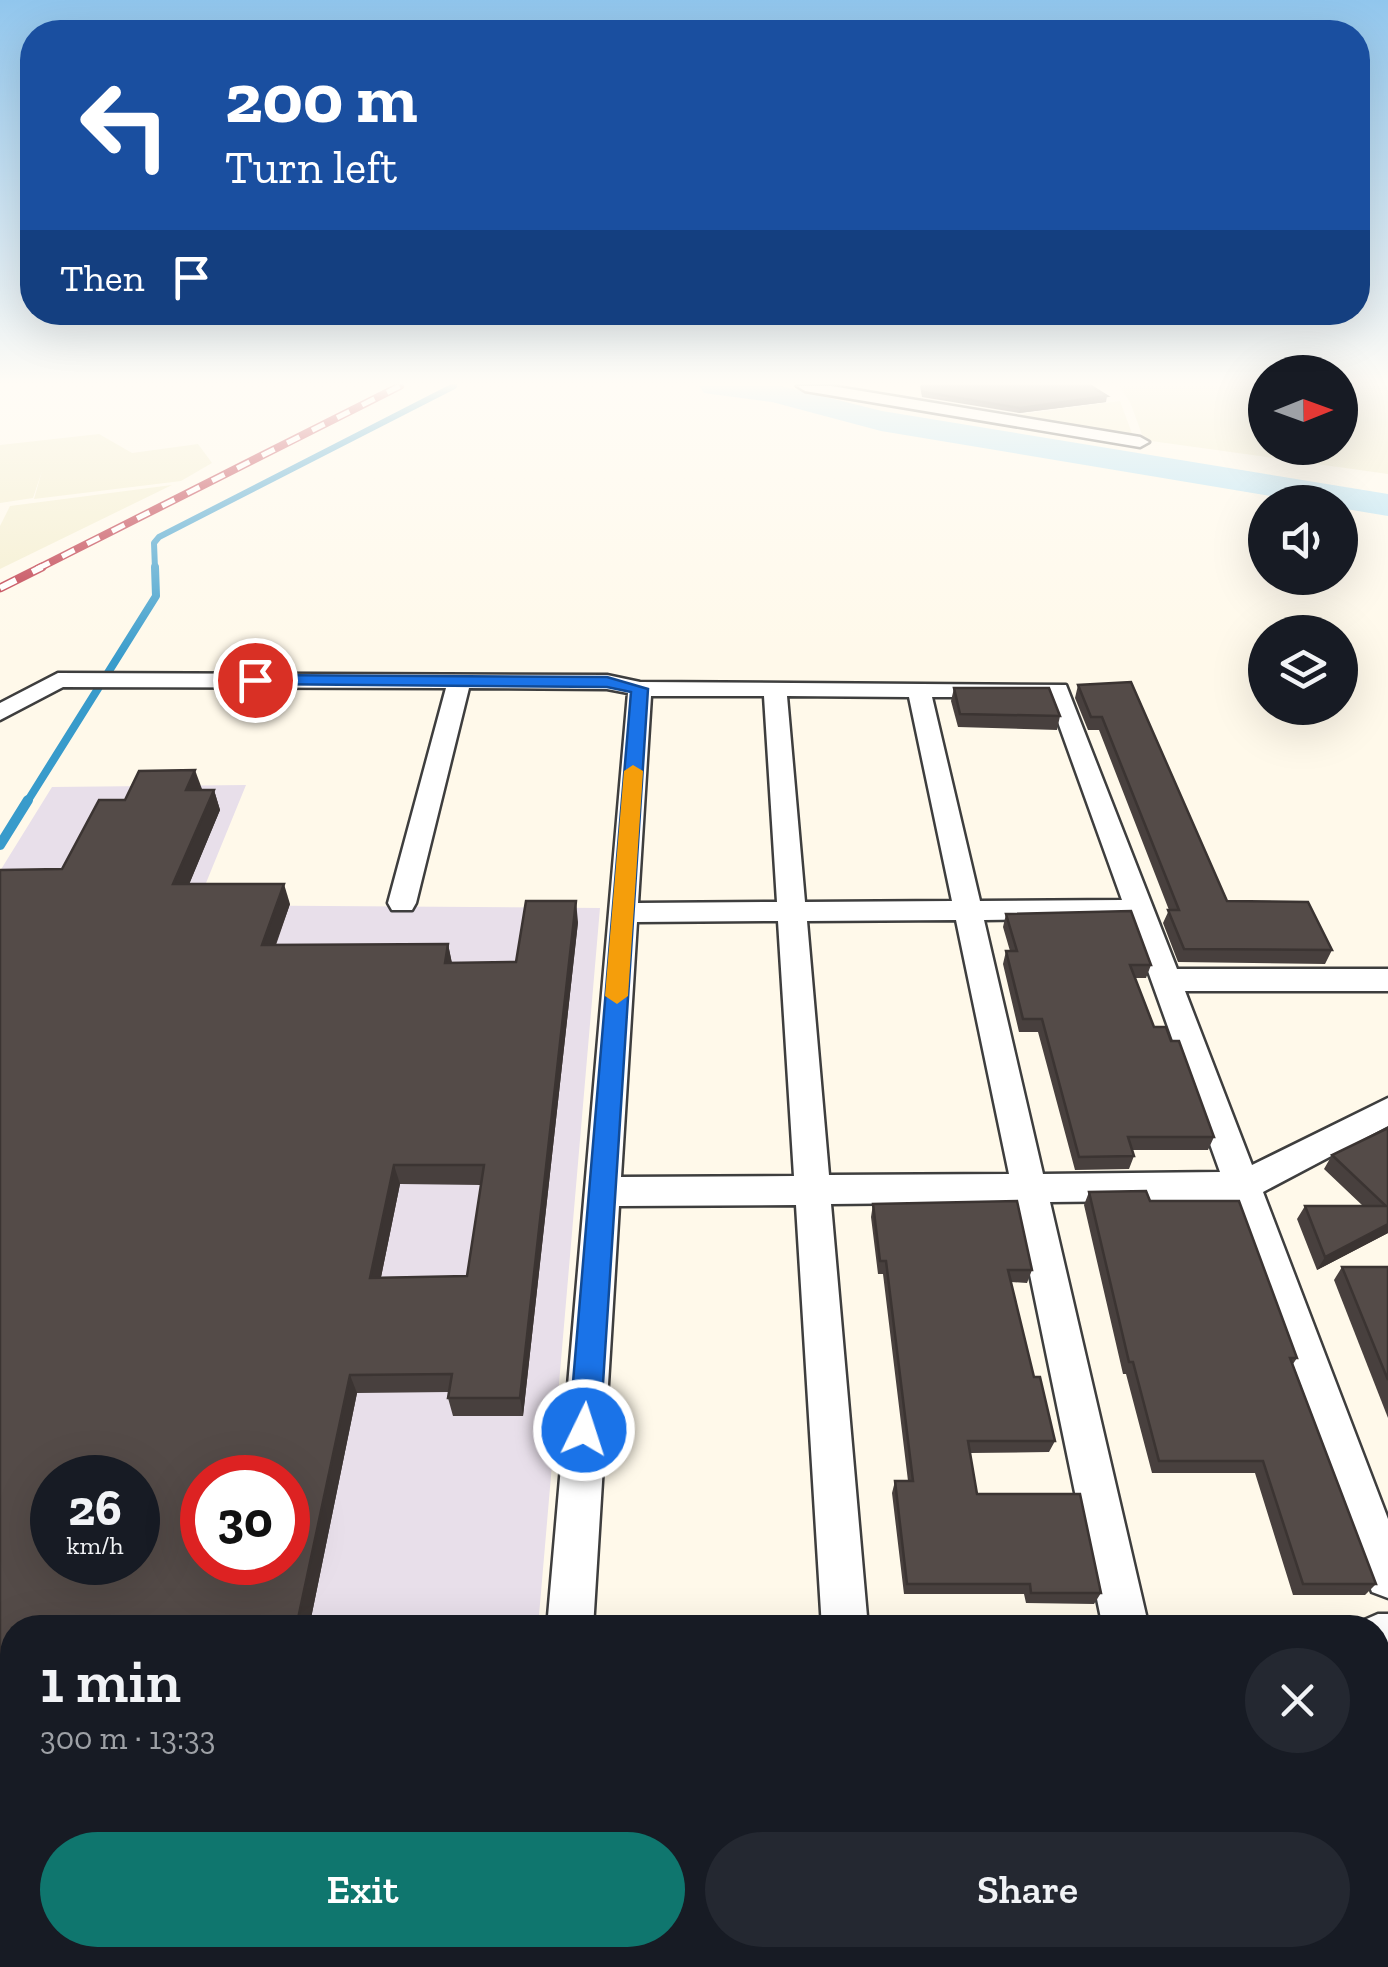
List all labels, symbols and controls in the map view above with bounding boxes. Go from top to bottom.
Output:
text: 200 m [225,56,418,140]
icon: left [60,60,190,190]
text: Turn left [225,141,397,195]
icon: arrive [164,250,219,305]
text: Then [60,255,144,301]
north arrow [1248,355,1358,465]
map controls [1248,355,1358,725]
button: sound [1248,485,1358,595]
button: layers [1248,615,1358,725]
pin [213,638,298,723]
icon: arrive [228,653,283,708]
position arrow [532,1378,636,1482]
speed limit sign: 30 [180,1455,310,1585]
text: 26 [68,1478,122,1538]
text: km/h [66,1530,124,1560]
text: 1 min [40,1645,181,1717]
button: close [1245,1648,1350,1753]
text: 300 m · 13:33 [40,1719,215,1757]
button: Exit [40,1832,685,1947]
button: Share [705,1832,1350,1947]

